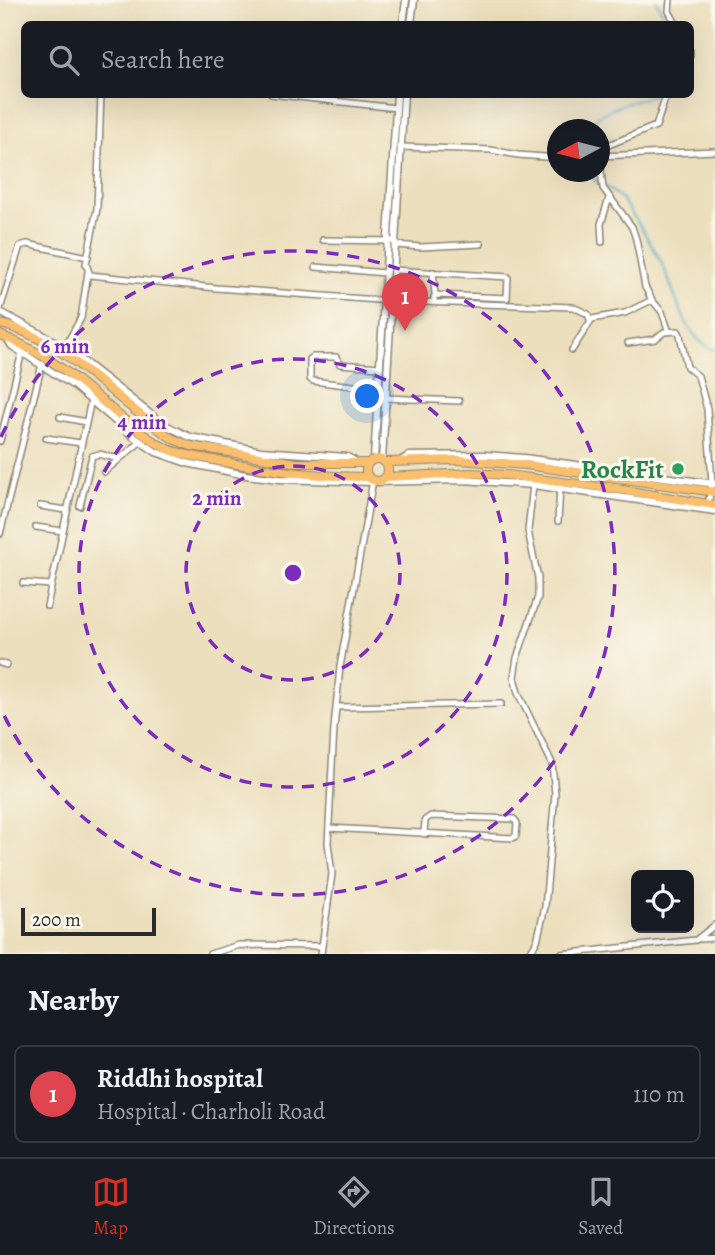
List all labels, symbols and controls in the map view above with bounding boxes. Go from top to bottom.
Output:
search box [21,21,694,98]
icon: search [45,41,83,79]
text: Search here [101,42,225,77]
north arrow [547,119,610,182]
pin: 1 [382,273,428,331]
text: 6 min [41,332,90,360]
your location [350,379,384,413]
text: 4 min [117,408,167,436]
place label: RockFit [581,452,664,487]
marker: RockFit [670,461,686,477]
text: 2 min [192,484,242,512]
centre of rings [281,561,305,585]
map controls [631,870,694,933]
button: locate [631,870,694,933]
scale bar [21,905,156,937]
text: 200 m [32,907,81,933]
text: Nearby [28,980,119,1020]
text: Riddhi hospital [97,1061,263,1096]
text: 1 [49,1079,57,1110]
text: 110 m [633,1079,685,1110]
text: Hospital · Charholi Road [97,1096,325,1127]
tab: Map [92,1173,130,1241]
tab: Directions [313,1173,395,1241]
tab: Saved [578,1173,623,1241]

